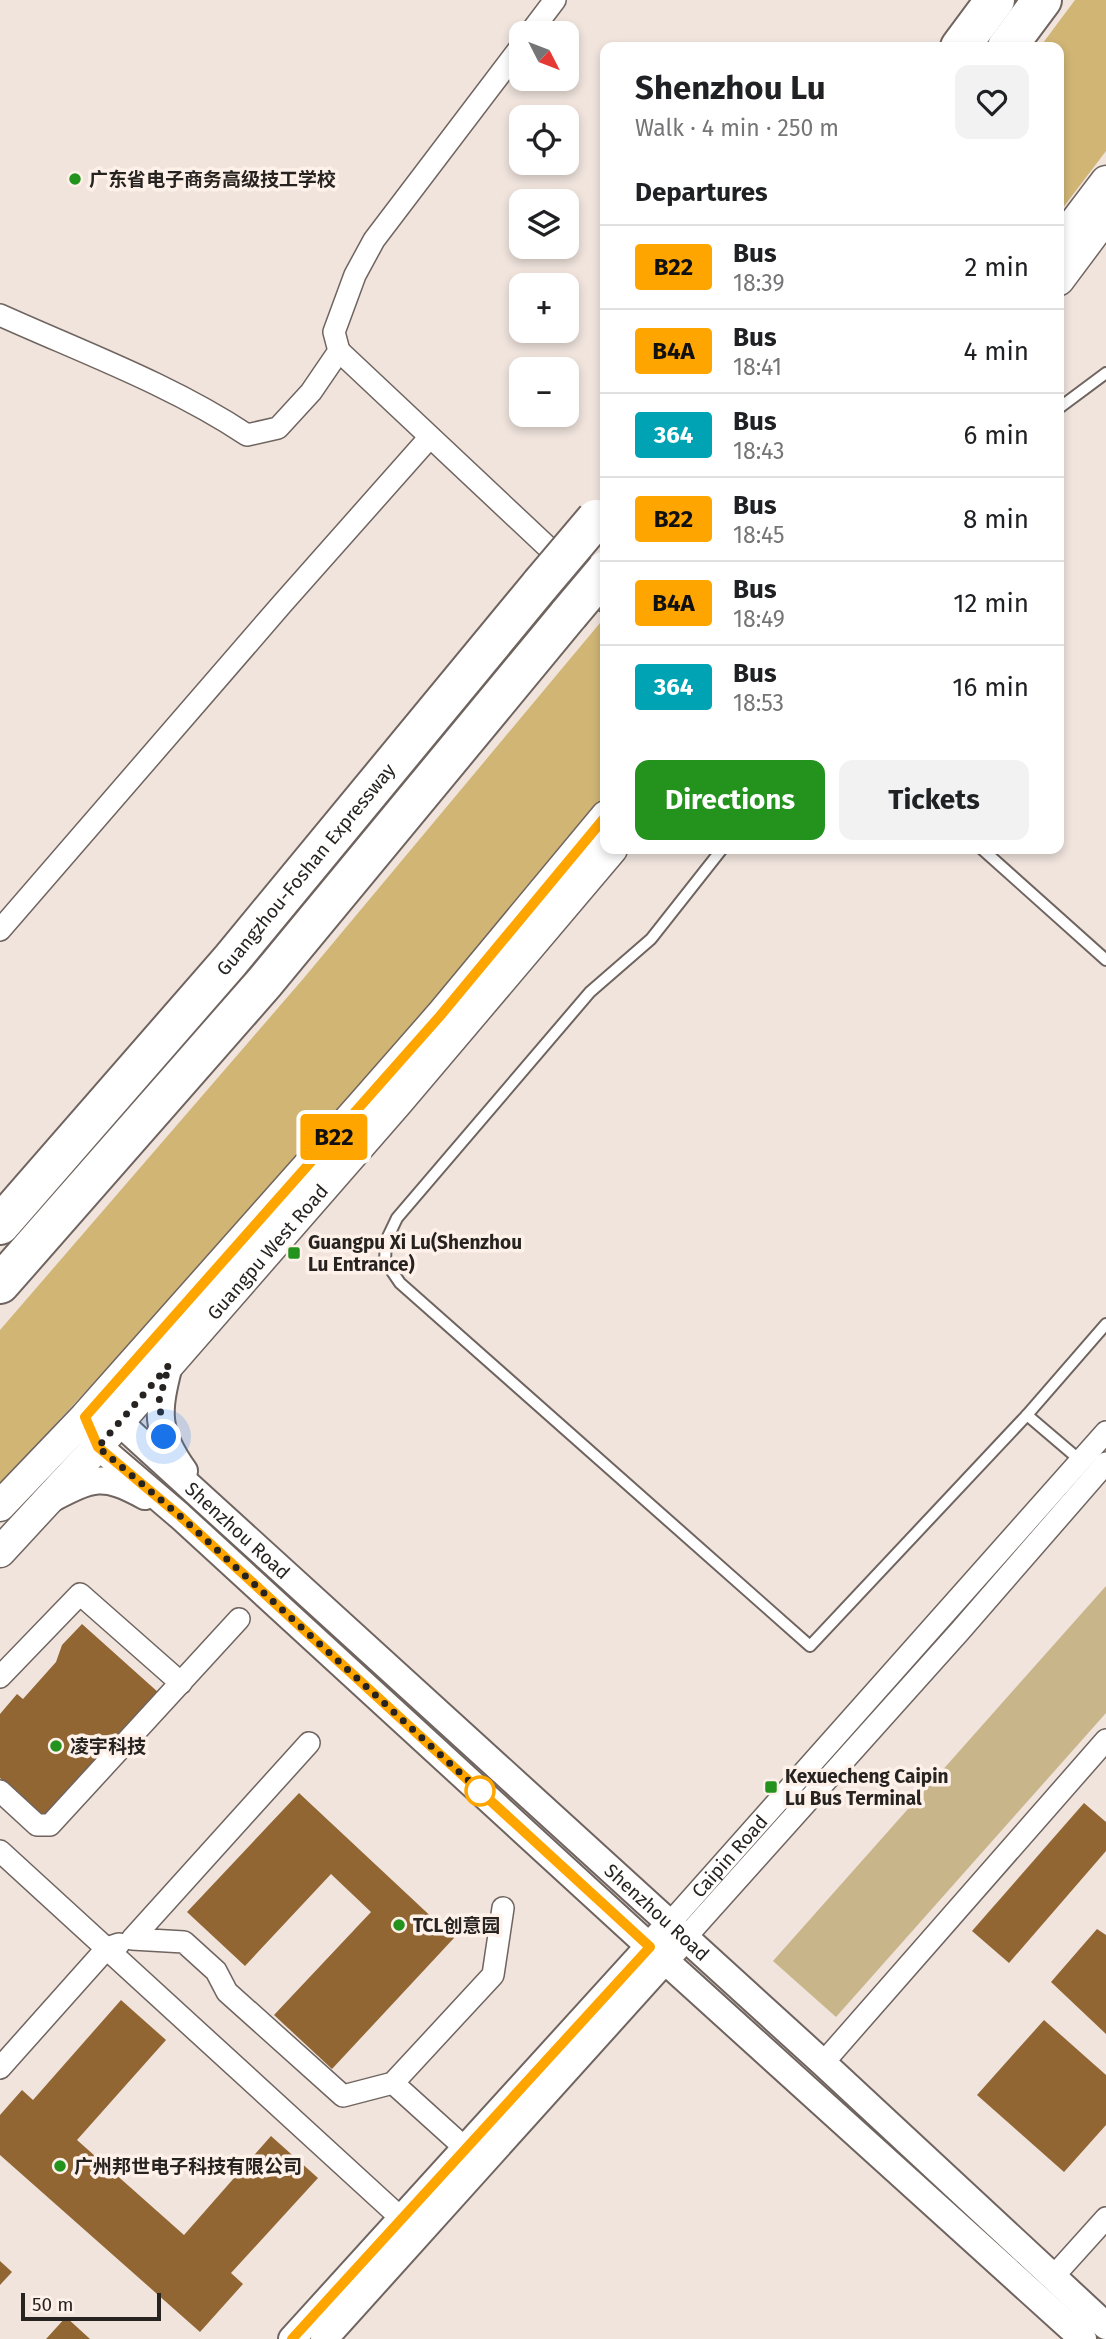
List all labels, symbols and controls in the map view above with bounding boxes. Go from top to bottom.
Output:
north arrow [509,21,579,91]
map controls [509,21,579,427]
button: heart [955,65,1029,139]
text: Shenzhou Lu [635,68,826,108]
button: locate [509,105,579,175]
text: Walk · 4 min · 250 m [635,114,839,142]
place label: 广东省电子商务高级技工学校 [89,168,336,191]
marker: 广东省电子商务高级技工学校 [67,171,83,187]
text: Departures [635,177,768,208]
button: layers [509,189,579,259]
text: Bus [733,238,776,269]
text: 2 min [964,252,1029,283]
text: B22 [654,253,693,281]
text: 18:39 [733,269,785,297]
button: + [509,273,579,343]
text: Bus [733,322,776,353]
text: 4 min [963,336,1029,367]
text: B4A [652,337,695,365]
text: 18:41 [733,353,782,381]
button: − [509,357,579,427]
text: Bus [733,406,776,437]
text: 6 min [963,420,1029,451]
text: 364 [654,421,693,449]
text: 18:43 [733,437,784,465]
text: Bus [733,490,776,521]
text: 8 min [963,504,1029,535]
text: B22 [654,505,693,533]
text: 18:45 [733,521,785,549]
text: Bus [733,574,776,605]
text: 12 min [953,588,1029,619]
text: B4A [652,589,695,617]
text: 18:49 [733,605,785,633]
text: Bus [733,658,776,689]
text: 16 min [952,672,1029,703]
text: 364 [654,673,693,701]
text: 18:53 [733,689,784,717]
street label: Guangzhou-Foshan Expressway [212,758,401,980]
button: Directions [635,760,825,840]
button: Tickets [839,760,1029,840]
line badge: B22 [294,1114,374,1160]
text: B22 [314,1123,354,1151]
street label: Guangpu West Road [202,1180,333,1325]
place label: Guangpu Xi Lu(Shenzhou Lu Entrance) [308,1231,522,1276]
marker: Guangpu Xi Lu(Shenzhou Lu Entrance) [286,1245,302,1261]
your location [146,1419,181,1454]
street label: Shenzhou Road [180,1477,295,1584]
place label: 凌宇科技 [70,1735,146,1758]
marker: 凌宇科技 [48,1738,64,1754]
place label: Kexuecheng Caipin Lu Bus Terminal [785,1765,949,1810]
unlabelled marker [465,1776,495,1806]
marker: Kexuecheng Caipin Lu Bus Terminal [763,1779,779,1795]
street label: Caipin Road [687,1810,773,1902]
street label: Shenzhou Road [600,1859,714,1966]
place label: TCL创意园 [413,1914,500,1937]
marker: TCL创意园 [391,1917,407,1933]
place label: 广州邦世电子科技有限公司 [74,2155,302,2178]
marker: 广州邦世电子科技有限公司 [52,2158,68,2174]
scale bar [21,2290,161,2322]
text: 50 m [32,2293,73,2316]

